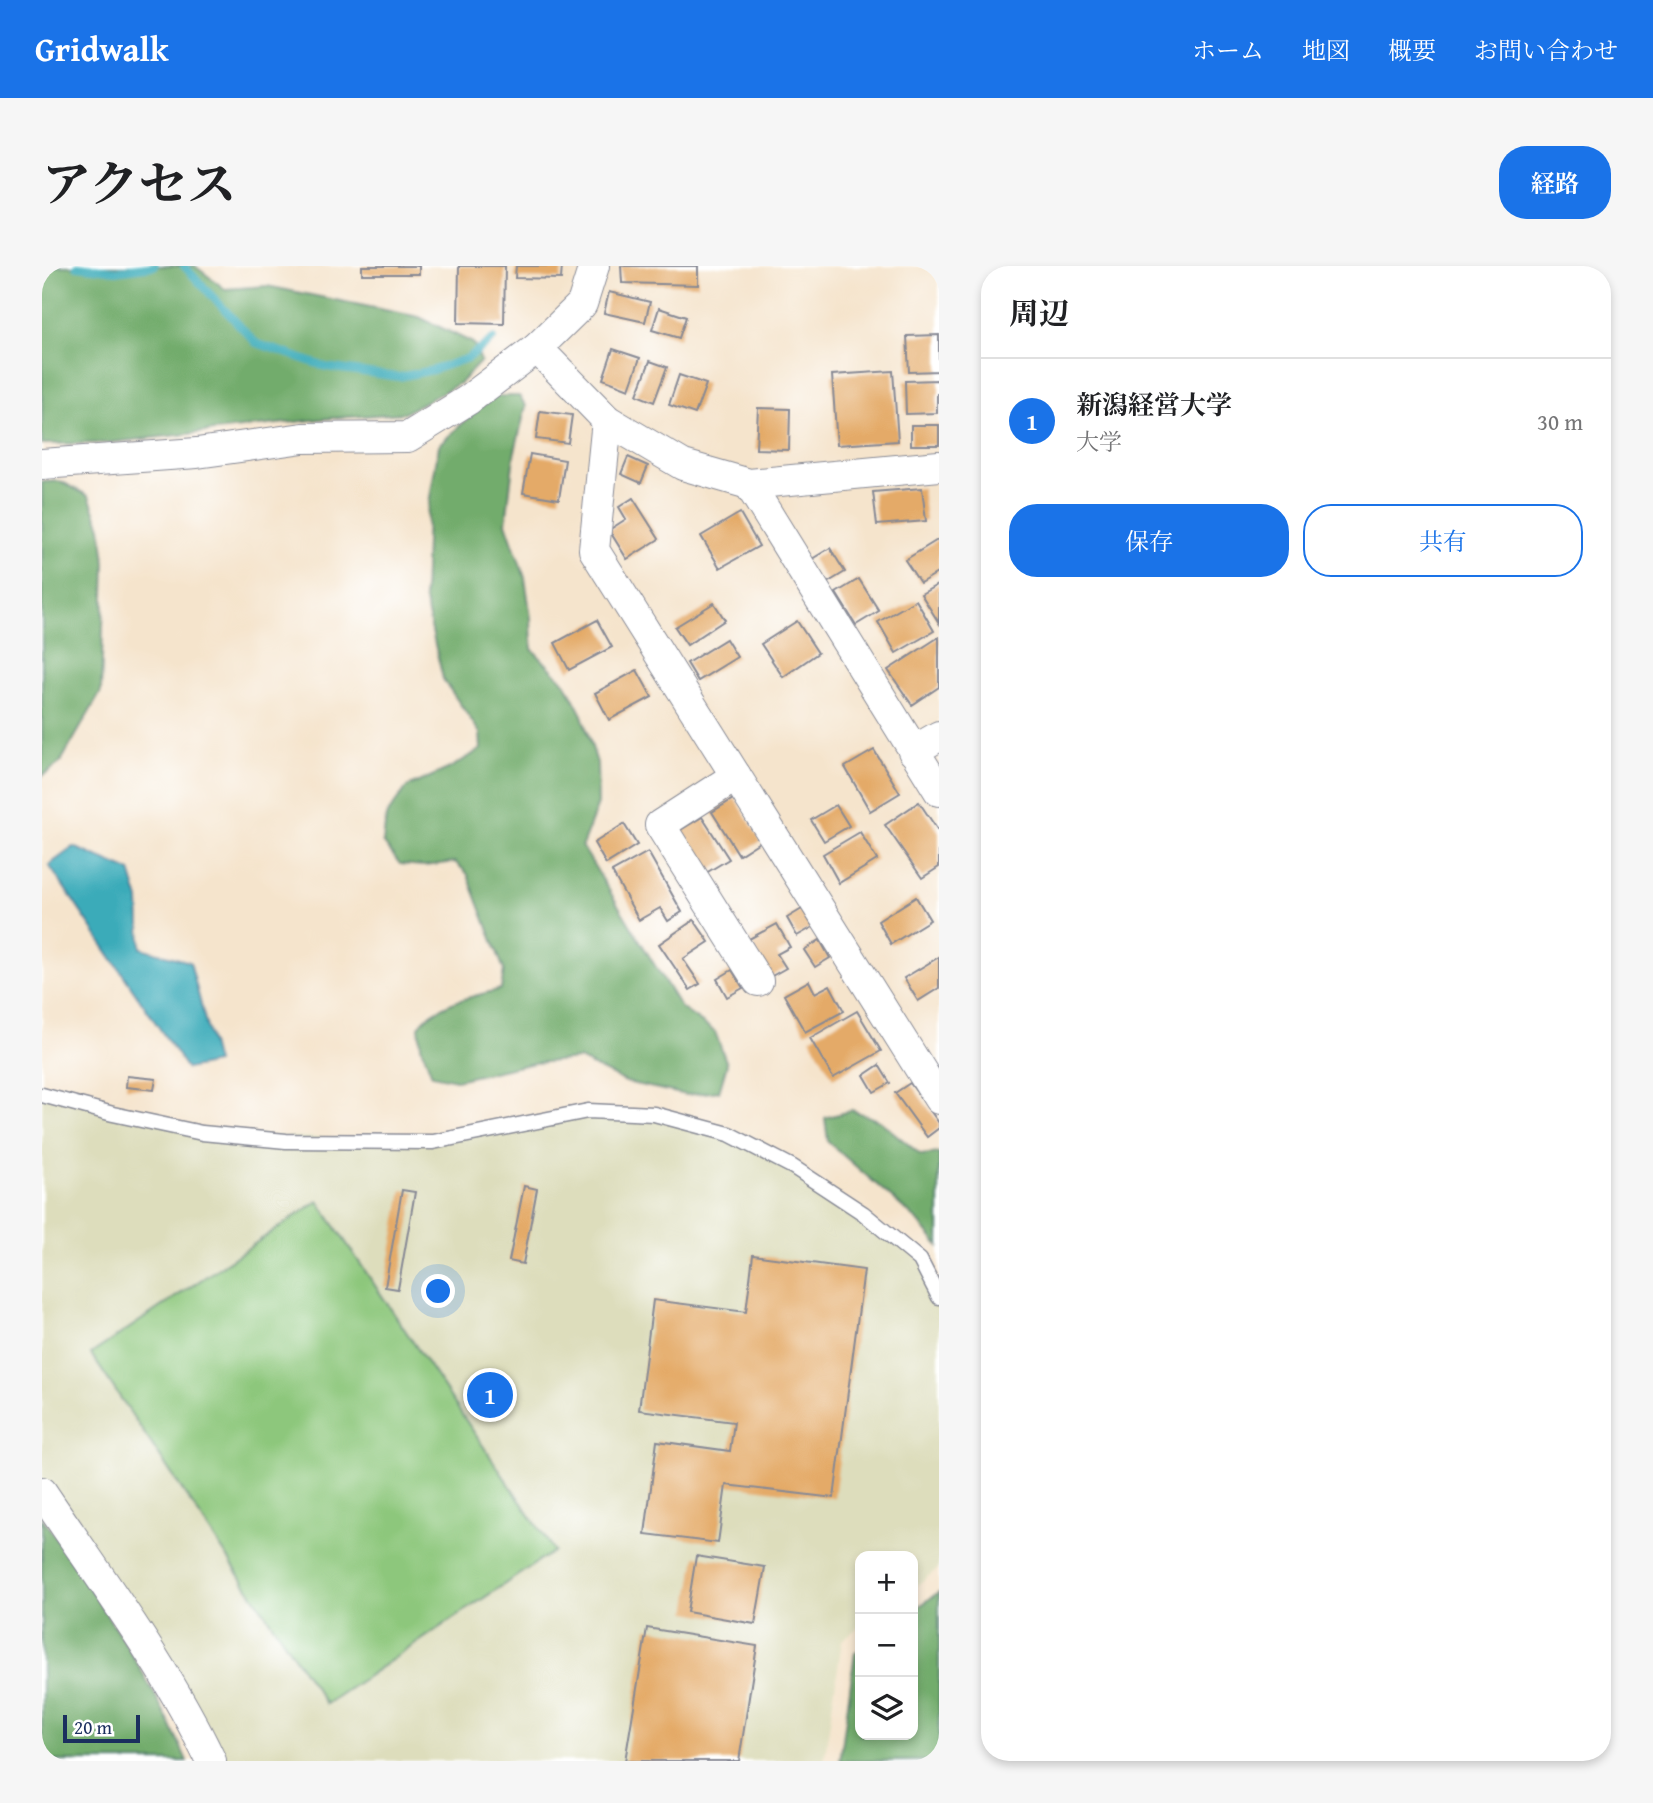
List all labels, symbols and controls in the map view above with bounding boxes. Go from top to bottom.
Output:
text: Gridwalk [35,25,169,73]
text: ホーム [1192,33,1264,68]
text: 地図 [1302,33,1350,68]
text: 概要 [1388,33,1436,68]
text: お問い合わせ [1474,33,1618,68]
button: 経路 [1499,146,1611,219]
text: アクセス [42,147,237,219]
text: 周辺 [1009,291,1069,335]
text: 新潟経営大学 [1076,385,1232,424]
text: 1 [1026,405,1038,438]
text: 30 m [1537,405,1583,438]
text: 大学 [1076,425,1122,458]
button: 保存 [1009,504,1289,577]
button: 共有 [1303,504,1583,577]
your location [421,1274,455,1308]
pin: 1 [467,1369,513,1421]
map controls [855,1551,918,1740]
button: + [855,1551,918,1614]
button: − [855,1614,918,1677]
button: layers [855,1677,918,1740]
scale bar [63,1712,140,1744]
text: 20 m [74,1713,112,1741]

